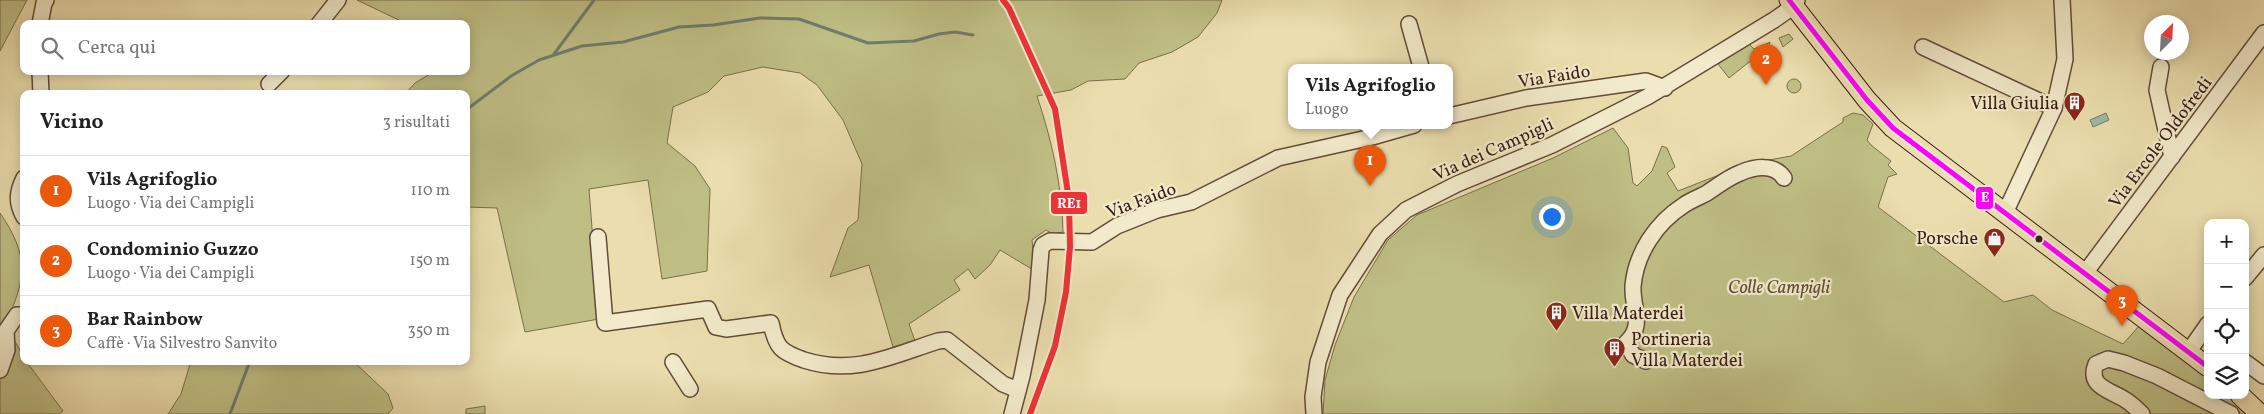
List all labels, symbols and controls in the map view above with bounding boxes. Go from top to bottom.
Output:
north arrow [2144,15,2189,60]
search box [20,20,470,75]
icon: search [38,34,66,62]
text: Cerca qui [78,35,156,61]
pin: 2 [1750,44,1782,85]
street label: Via Faido [1516,59,1592,96]
popup [1288,64,1453,129]
street label: Via Ercole Oldofredi [2103,72,2219,214]
text: Vils Agrifoglio [1305,73,1436,99]
building icon: Villa Giulia [2063,91,2087,122]
place label: Villa Giulia [1970,92,2059,117]
text: Luogo [1305,99,1349,121]
text: Vicino [40,108,104,137]
text: 3 risultati [383,112,450,134]
street label: Via dei Campigli [1429,113,1558,188]
pin: 1 [1354,145,1386,186]
text: Vils Agrifoglio [87,167,217,193]
street label: Via Faido [1103,177,1180,226]
text: 1 [53,180,59,202]
text: 110 m [411,180,450,202]
line badge: E [1975,186,1994,210]
text: E [1981,189,1990,208]
line badge: RE1 [1050,191,1088,215]
text: Luogo · Via dei Campigli [87,193,254,215]
text: RE1 [1057,195,1081,214]
your location [1539,204,1565,230]
map controls [2204,219,2249,399]
button: + [2204,219,2249,264]
shop icon: Porsche [1982,226,2006,257]
place label: Porsche [1916,227,1978,252]
unlabelled marker [2034,234,2044,244]
text: Condominio Guzzo [87,237,259,263]
text: 2 [52,250,60,272]
text: 150 m [409,250,450,272]
text: Luogo · Via dei Campigli [87,263,254,285]
button: − [2204,264,2249,309]
park label: Colle Campigli [1728,276,1831,301]
pin: 3 [2106,285,2138,326]
building icon: Villa Materdei [1544,301,1568,332]
place label: Villa Materdei [1572,302,1684,327]
text: Bar Rainbow [87,307,203,333]
button: locate [2204,309,2249,354]
text: 3 [52,320,60,342]
text: 350 m [407,320,450,342]
place label: Portineria Villa Materdei [1631,328,1743,374]
text: Caffè · Via Silvestro Sanvito [87,333,277,355]
building icon: Portineria Villa Materdei [1603,337,1627,368]
button: layers [2204,354,2249,399]

